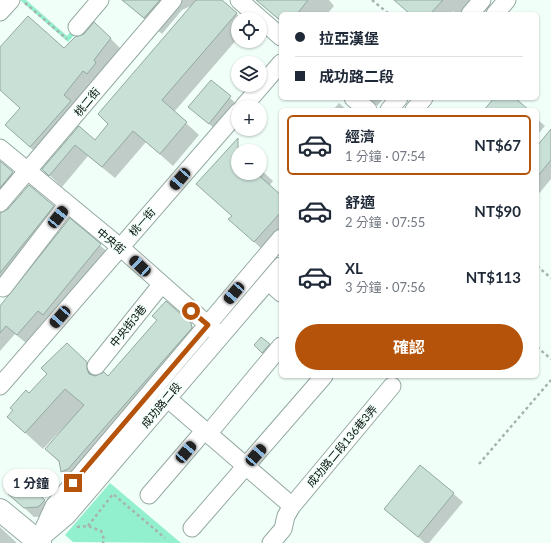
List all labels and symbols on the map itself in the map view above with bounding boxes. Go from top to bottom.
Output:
street label: 桃二街 [71,85,102,118]
car [168,166,192,192]
car [46,204,70,230]
street label: 桃一街 [126,205,157,238]
street label: 中央街 [95,225,128,256]
car [127,253,153,279]
car [222,280,246,306]
street label: 中央街3巷 [107,302,149,349]
route start [182,302,200,320]
car [48,304,72,330]
street label: 成功路二段 [138,379,183,430]
street label: 成功路二段136巷3弄 [304,402,380,489]
car [174,439,198,465]
car [244,442,268,468]
callout: 1 分鐘 [3,469,59,497]
route end [64,474,82,492]

